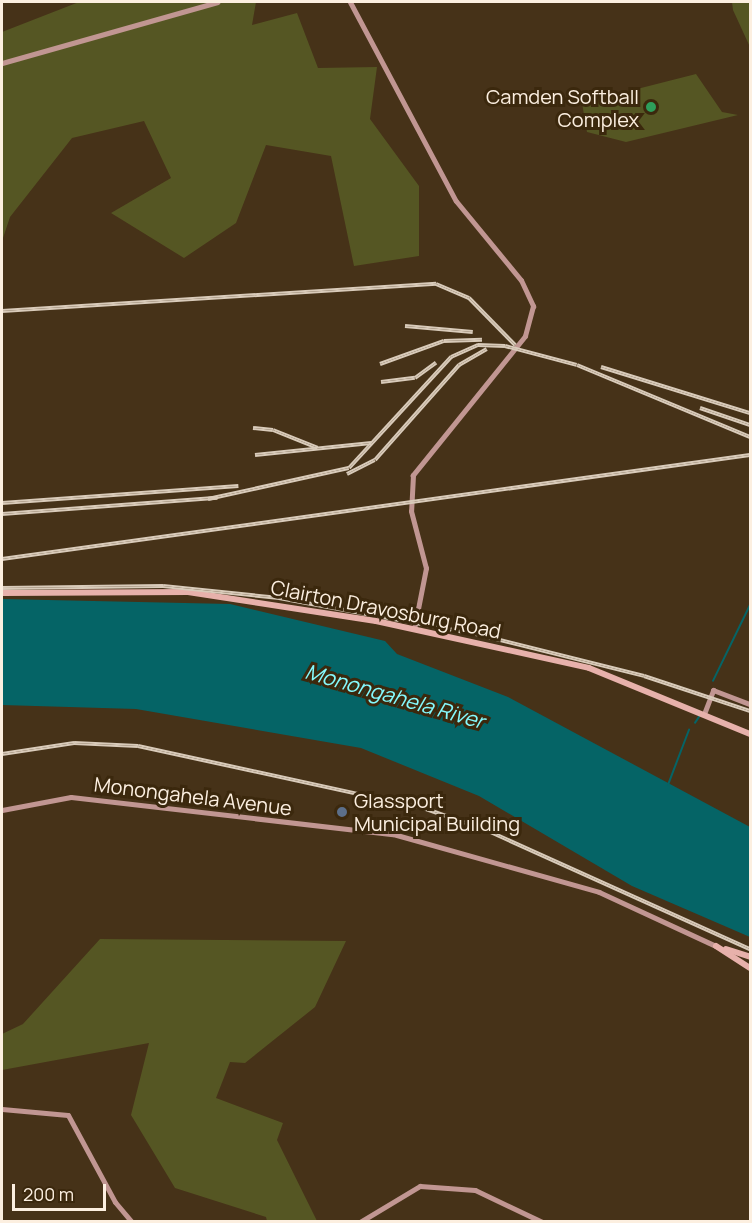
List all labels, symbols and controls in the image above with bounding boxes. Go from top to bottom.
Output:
place label: Camden Softball Complex [486,84,639,131]
marker: Camden Softball Complex [644,100,658,114]
street label: Clairton Dravosburg Road [269,575,503,643]
water label: Monongahela River [303,658,487,734]
street label: Monongahela Avenue [93,772,293,820]
place label: Glassport Municipal Building [354,789,520,836]
marker: Glassport Municipal Building [335,805,349,819]
scale bar [15,1172,110,1210]
text: 200 m [23,1182,74,1206]

